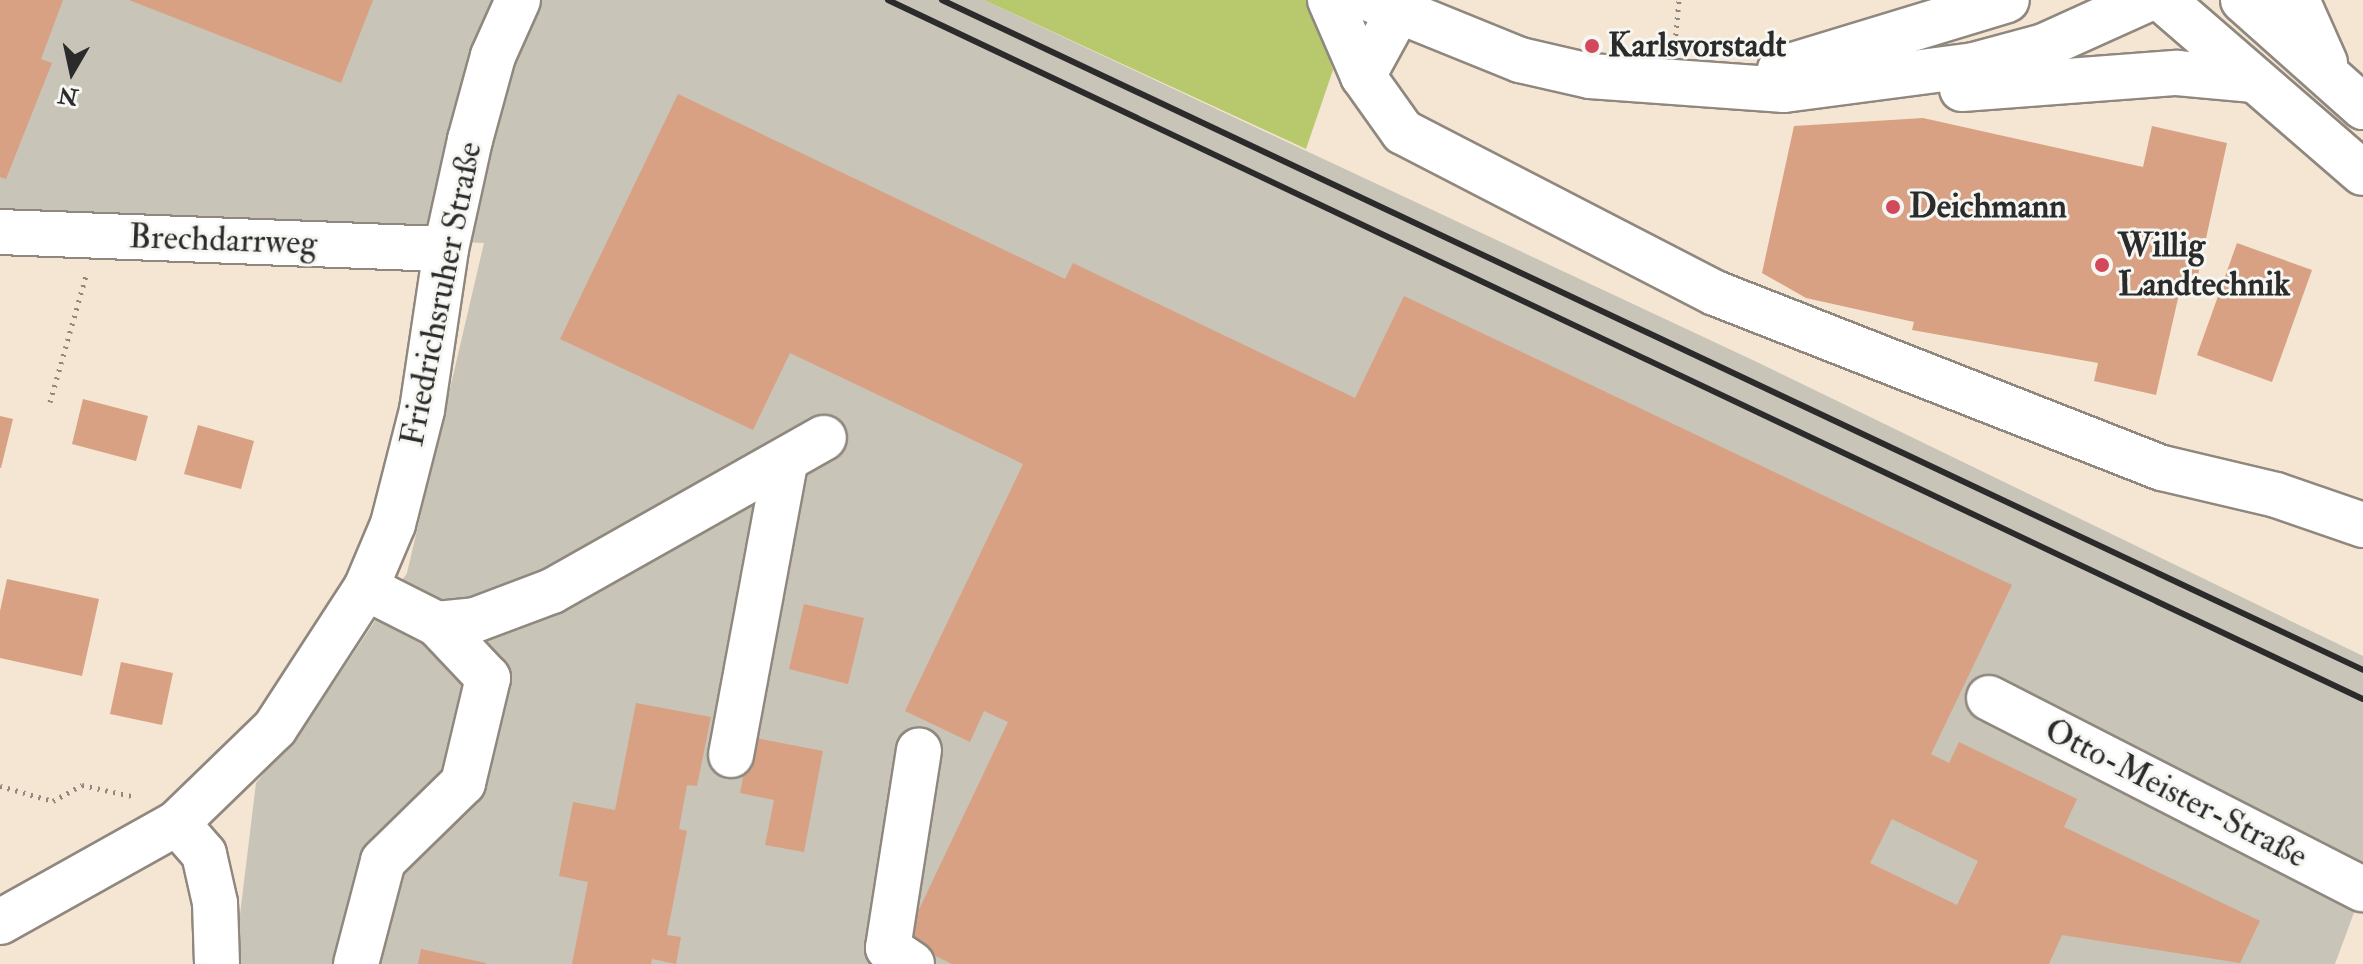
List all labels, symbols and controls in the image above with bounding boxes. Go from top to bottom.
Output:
place label: Karlsvorstadt [1608,26,1786,66]
north arrow [32,32,112,112]
marker: Karlsvorstadt [1583,37,1601,55]
text: N [56,80,80,111]
street label: Friedrichsruher Straße [391,138,491,450]
place label: Deichmann [1909,187,2067,227]
marker: Deichmann [1884,198,1902,216]
street label: Brechdarrweg [128,216,318,264]
place label: Willig Landtechnik [2118,225,2290,304]
marker: Willig Landtechnik [2093,256,2111,274]
street label: Otto-Meister-Straße [2038,709,2314,877]

